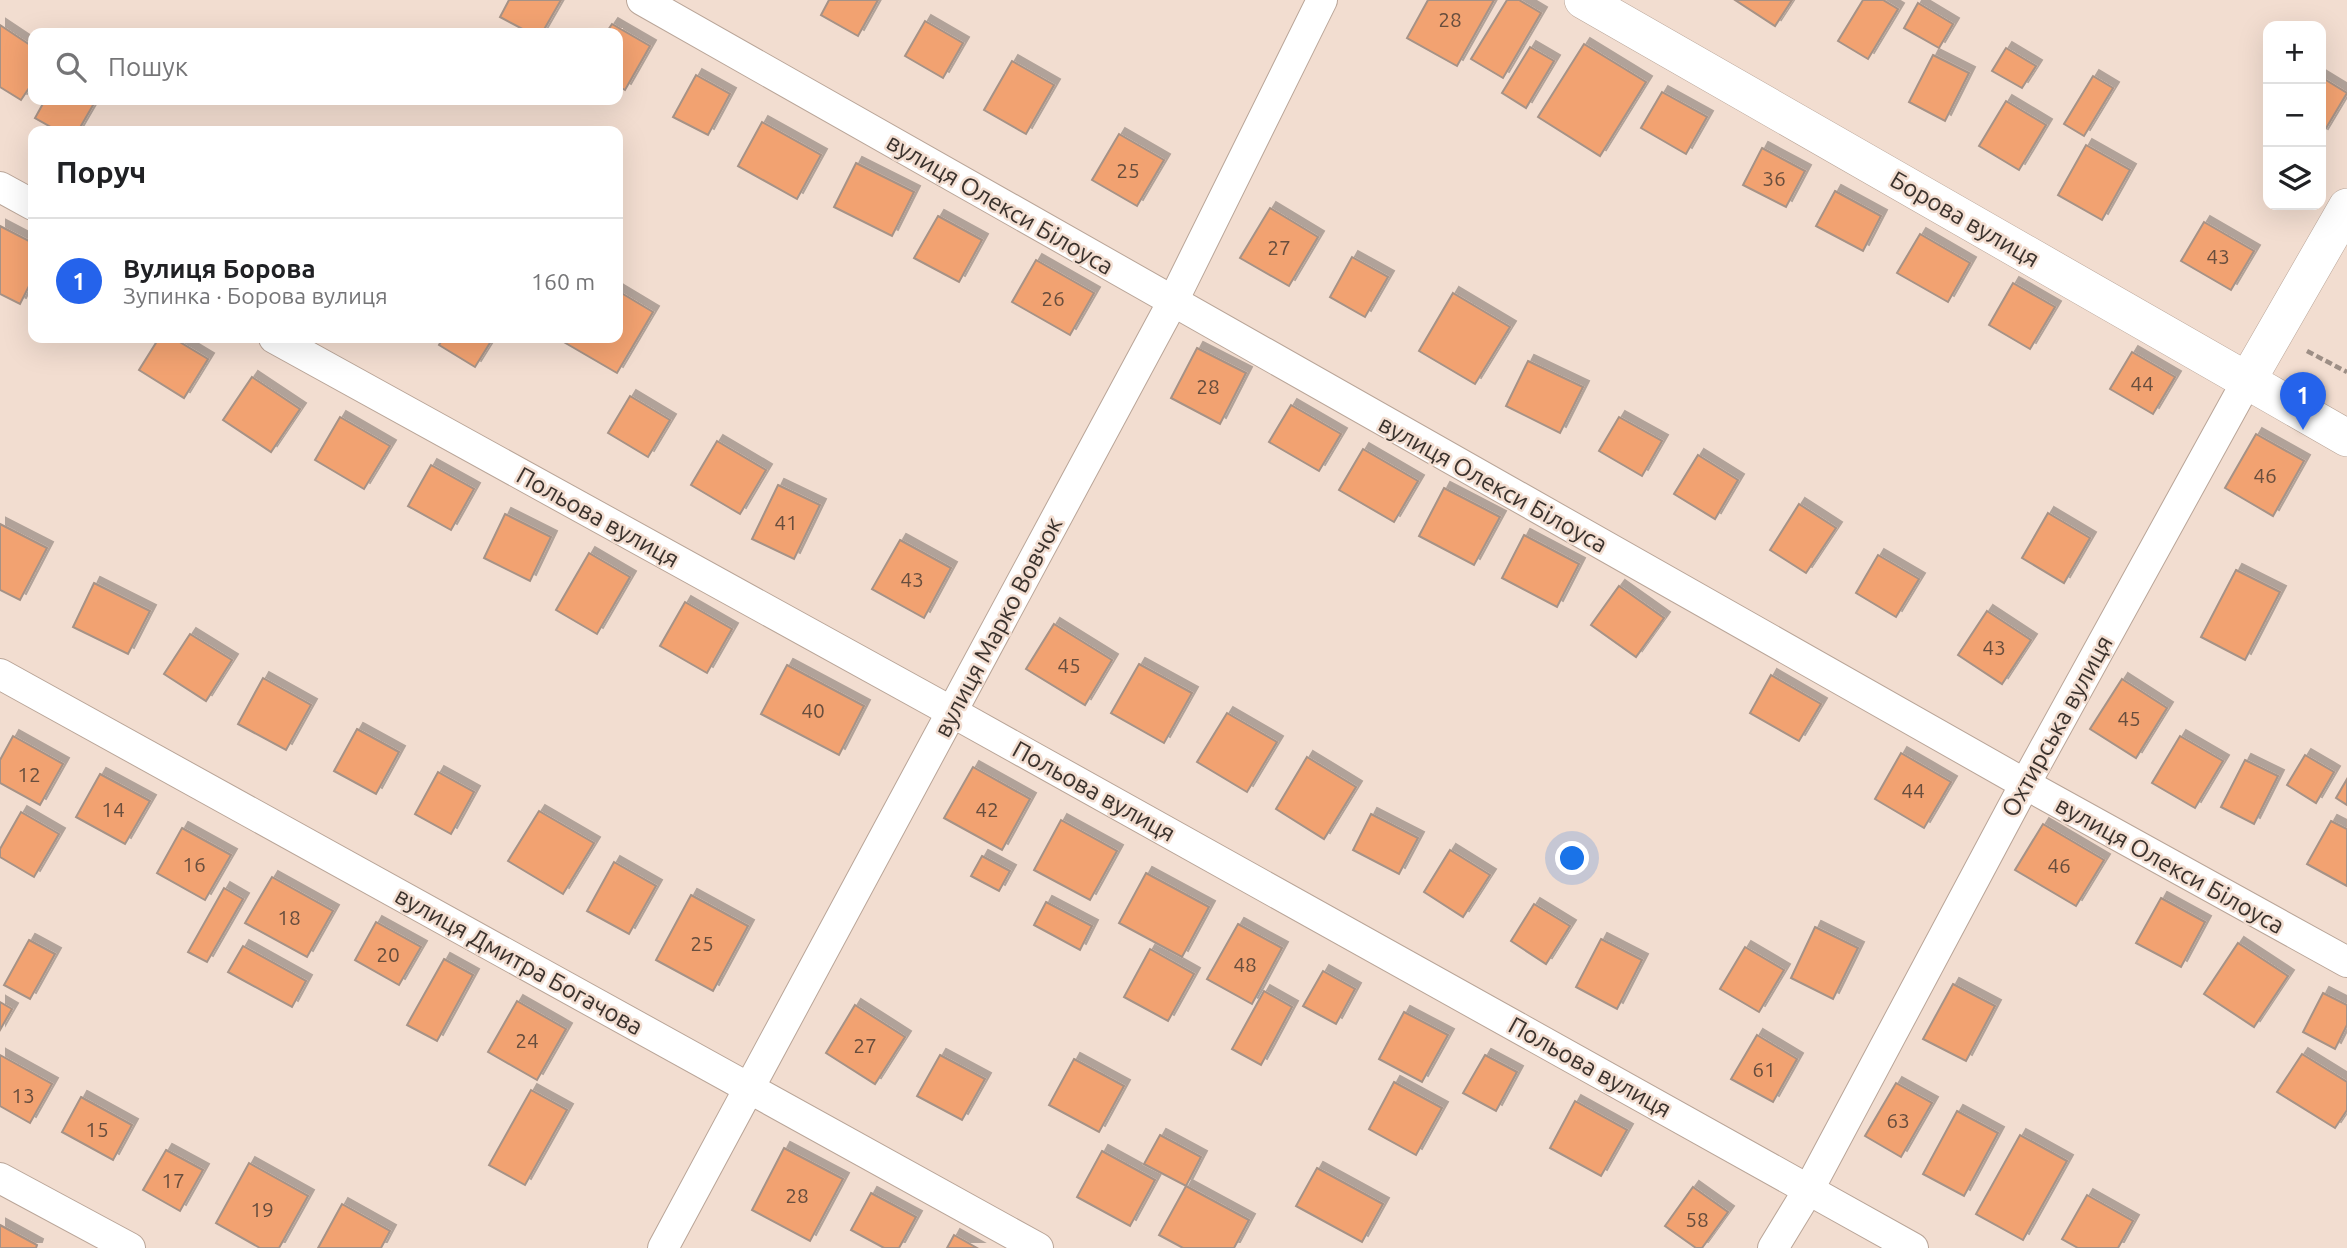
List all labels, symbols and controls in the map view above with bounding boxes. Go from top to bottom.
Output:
house number: 28 [1438,7,1462,31]
map controls [2263,21,2326,210]
button: + [2263,21,2326,84]
search box [28,28,623,105]
icon: search [52,48,90,86]
text: Пошук [108,52,188,81]
button: − [2263,84,2326,147]
street label: вулиця Олекси Білоуса [882,128,1118,280]
button: layers [2263,147,2326,210]
text: Поруч [56,155,146,189]
house number: 25 [1116,158,1140,182]
street label: Борова вулиця [1886,165,2044,273]
house number: 36 [1762,166,1786,190]
house number: 27 [1267,235,1291,259]
house number: 43 [2206,244,2230,268]
text: Вулиця Борова [123,254,316,283]
text: 1 [73,269,85,294]
text: 160 m [531,269,595,294]
text: Зупинка · Борова вулиця [123,283,388,308]
house number: 26 [1041,286,1065,310]
house number: 44 [2130,371,2154,395]
pin: 1 [2280,372,2326,430]
house number: 28 [1196,374,1220,398]
street label: вулиця Олекси Білоуса [1374,410,1612,558]
street label: Польова вулиця [512,461,684,573]
house number: 46 [2253,463,2277,487]
house number: 41 [774,510,798,534]
street label: вулиця Марко Вовчок [929,512,1067,742]
house number: 43 [900,567,924,591]
street label: Охтирська вулиця [1996,631,2118,821]
house number: 43 [1982,635,2006,659]
house number: 45 [1057,653,1081,677]
house number: 40 [801,698,825,722]
house number: 45 [2117,706,2141,730]
street label: Польова вулиця [1008,735,1180,847]
house number: 12 [17,762,41,786]
house number: 44 [1901,778,1925,802]
street label: вулиця Олекси Білоуса [2051,791,2289,939]
house number: 14 [101,797,125,821]
house number: 42 [975,797,999,821]
your location [1555,841,1589,875]
house number: 16 [182,852,206,876]
house number: 46 [2047,853,2071,877]
street label: вулиця Дмитра Богачова [390,882,648,1040]
house number: 18 [277,905,301,929]
house number: 25 [690,931,714,955]
house number: 20 [376,942,400,966]
house number: 48 [1233,952,1257,976]
street label: Польова вулиця [1504,1011,1676,1123]
house number: 24 [515,1028,539,1052]
house number: 27 [853,1033,877,1057]
house number: 61 [1752,1057,1776,1081]
house number: 13 [11,1083,35,1107]
house number: 63 [1886,1108,1910,1132]
house number: 15 [85,1117,109,1141]
house number: 17 [161,1168,185,1192]
house number: 28 [785,1183,809,1207]
house number: 19 [250,1197,274,1221]
house number: 58 [1685,1207,1709,1231]

